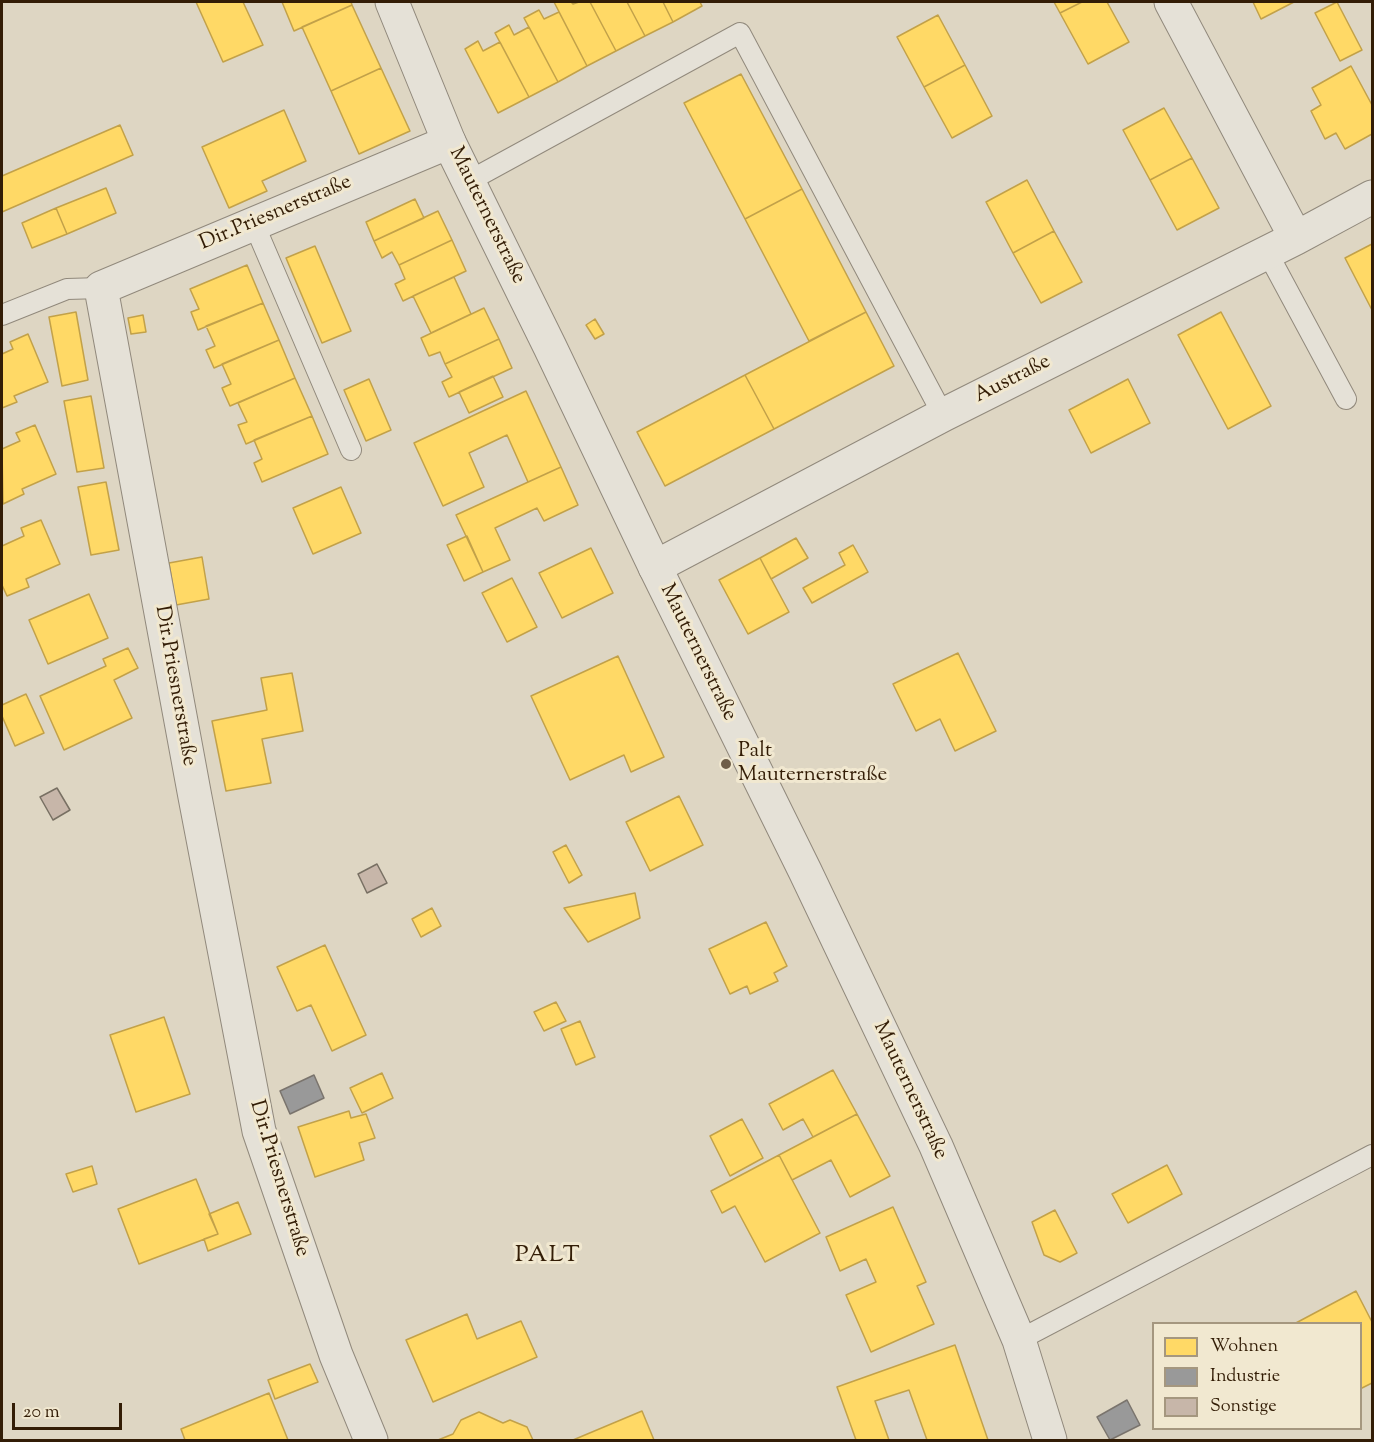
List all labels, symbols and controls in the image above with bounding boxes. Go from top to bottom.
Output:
street label: Mauternerstraße [442,143,530,289]
street label: Dir.Priesnerstraße [196,171,356,257]
street label: Austraße [971,350,1055,410]
street label: Mauternerstraße [653,580,741,726]
street label: Dir.Priesnerstraße [147,604,201,768]
place label: Palt Mauternerstraße [738,739,887,789]
marker: Palt Mauternerstraße [719,757,733,771]
street label: Mauternerstraße [866,1018,952,1164]
street label: Dir.Priesnerstraße [242,1098,314,1260]
district label: PALT [515,1243,581,1271]
legend [1152,1322,1362,1430]
text: Wohnen [1210,1334,1278,1360]
text: Industrie [1210,1364,1280,1390]
scale bar [15,1391,124,1429]
text: Sonstige [1210,1394,1277,1420]
text: 20 m [23,1400,60,1426]

